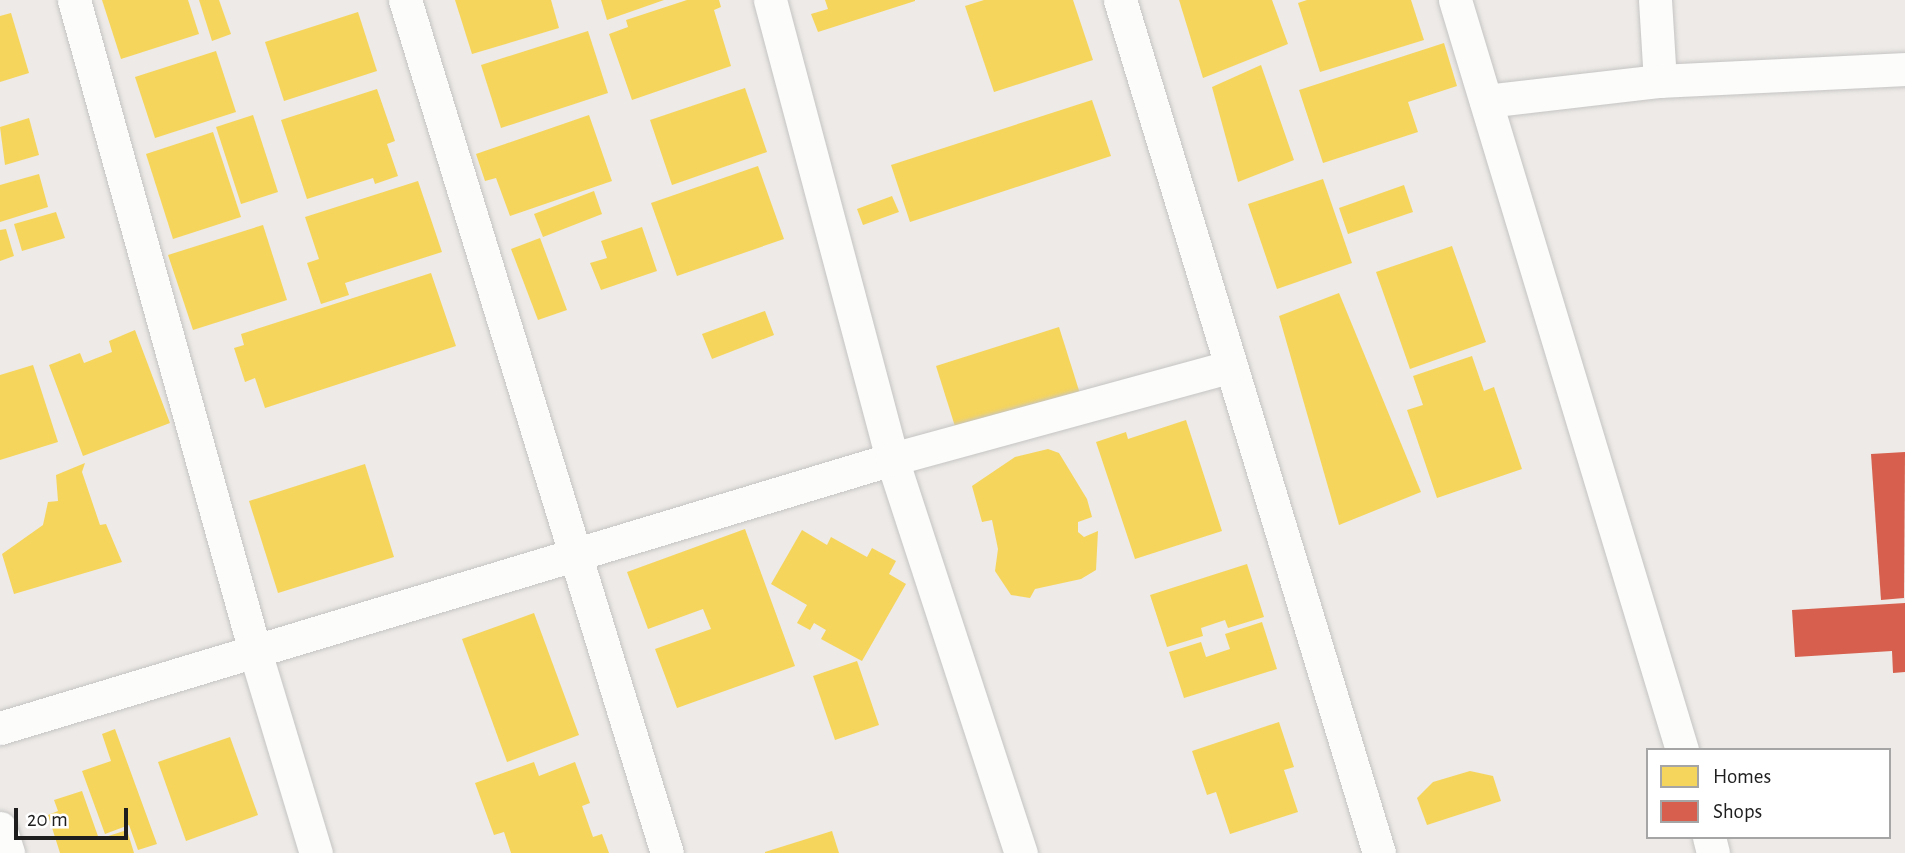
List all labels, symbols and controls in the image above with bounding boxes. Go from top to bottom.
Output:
legend [1646,748,1891,839]
text: Homes [1713,766,1771,787]
scale bar [18,794,131,838]
text: Shops [1713,801,1762,822]
text: 20 m [27,809,68,830]

